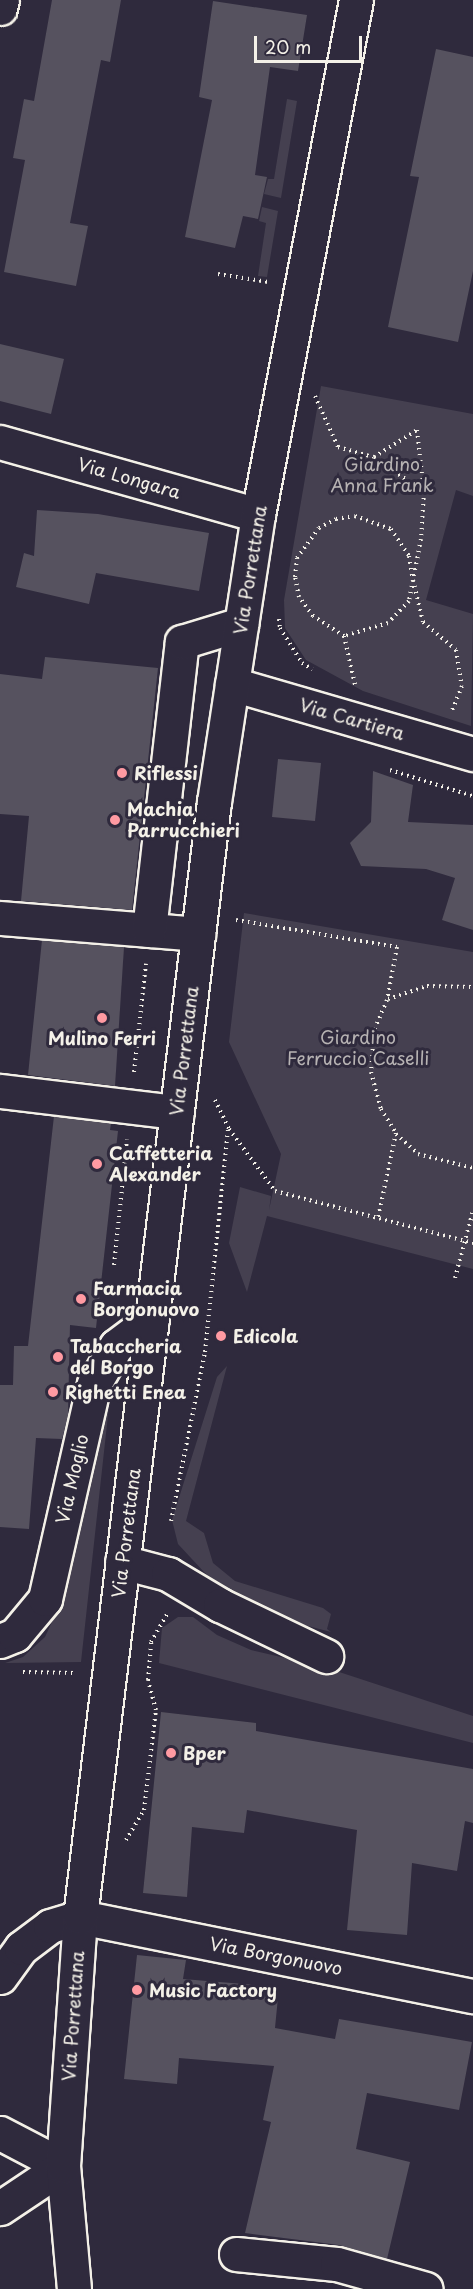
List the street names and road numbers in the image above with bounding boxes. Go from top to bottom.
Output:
street label: Via Longara [76,453,182,503]
street label: Via Porrettana [229,504,271,636]
street label: Via Cartiera [297,694,407,744]
street label: Via Porrettana [165,985,203,1117]
street label: Via Moglio [51,1432,93,1526]
street label: Via Porrettana [107,1467,145,1599]
street label: Via Borgonuovo [208,1933,344,1979]
street label: Via Porrettana [58,1950,88,2082]

